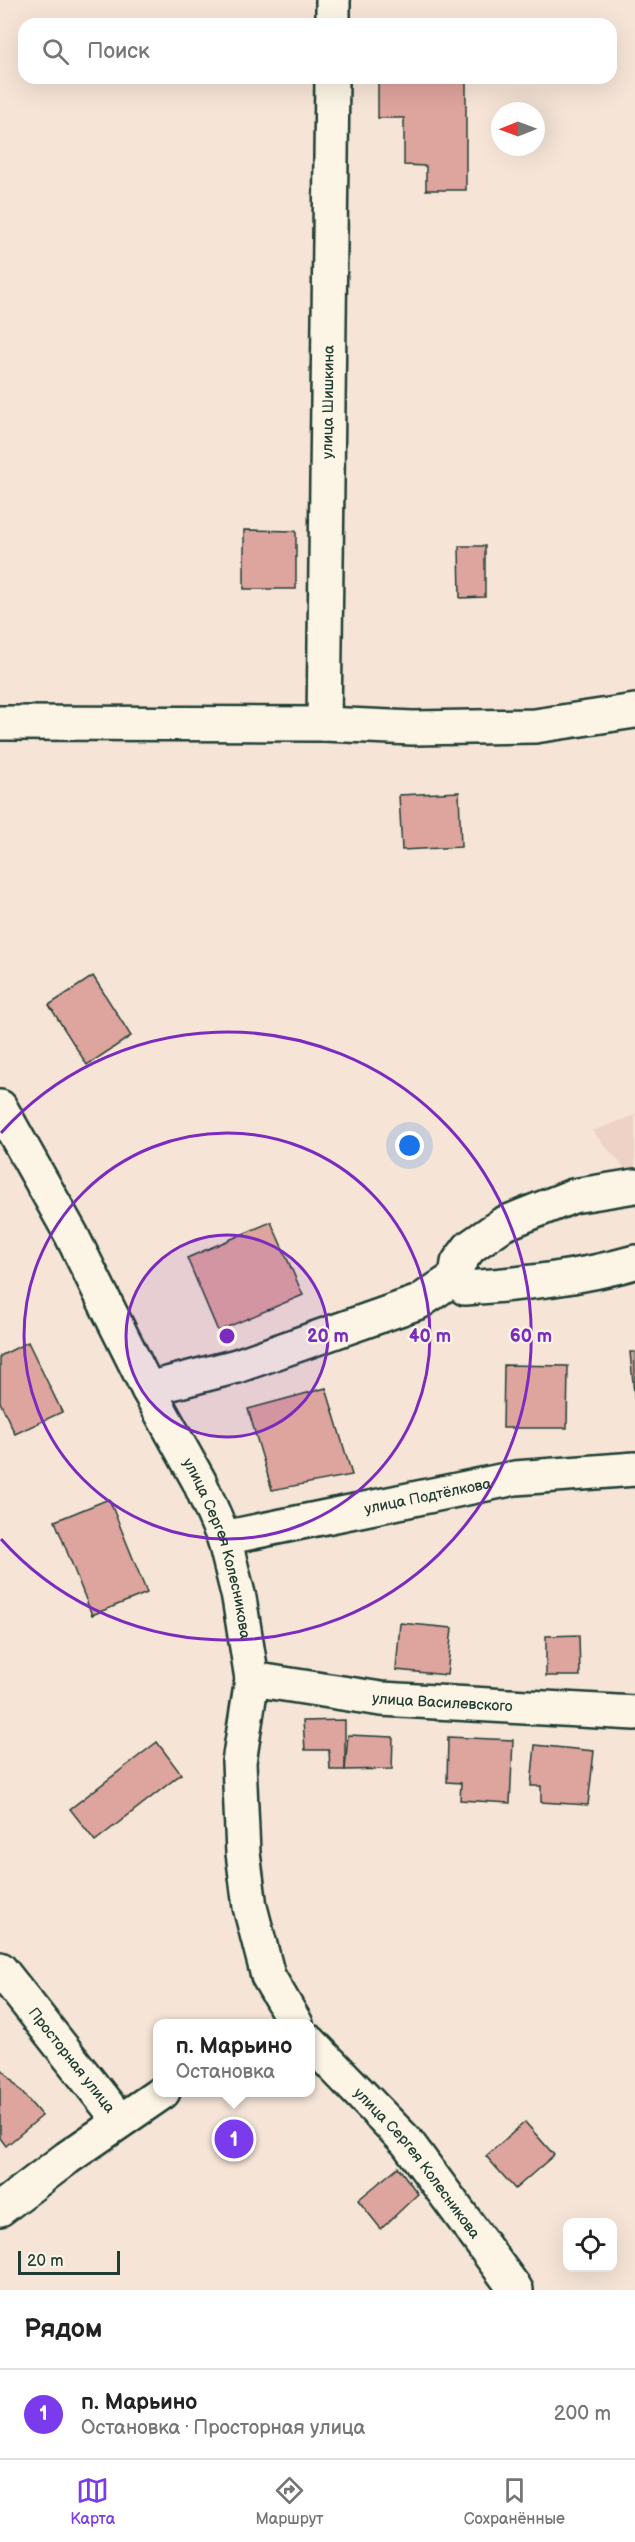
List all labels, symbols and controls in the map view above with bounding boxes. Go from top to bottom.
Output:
search box [18,18,617,84]
icon: search [39,35,72,68]
text: Поиск [87,38,150,65]
north arrow [491,102,545,156]
street label: улица Шишкина [318,345,339,459]
your location [395,1131,424,1160]
centre of rings [217,1326,237,1346]
text: 20 m [307,1326,349,1347]
text: 40 m [409,1326,451,1347]
text: 60 m [510,1326,552,1347]
street label: улица Сергея Колесникова [178,1455,254,1640]
street label: улица Подтёлкова [363,1474,493,1519]
street label: улица Василевского [371,1689,513,1716]
street label: Просторная улица [24,2004,119,2117]
popup [153,2019,315,2097]
text: п. Марьино [176,2033,292,2060]
text: Остановка [176,2060,275,2084]
street label: улица Сергея Колесникова [349,2084,484,2243]
pin: 1 [214,2116,254,2162]
map controls [563,2218,617,2272]
button: locate [563,2218,617,2272]
scale bar [18,2248,120,2276]
text: 20 m [27,2252,63,2271]
text: Рядом [24,2314,102,2345]
text: п. Марьино [81,2389,197,2416]
text: 1 [39,2402,48,2426]
text: 200 m [554,2402,611,2426]
text: Остановка · Просторная улица [81,2416,365,2440]
tab: Карта [70,2474,115,2529]
tab: Маршрут [255,2474,324,2529]
tab: Сохранённые [464,2474,565,2529]

